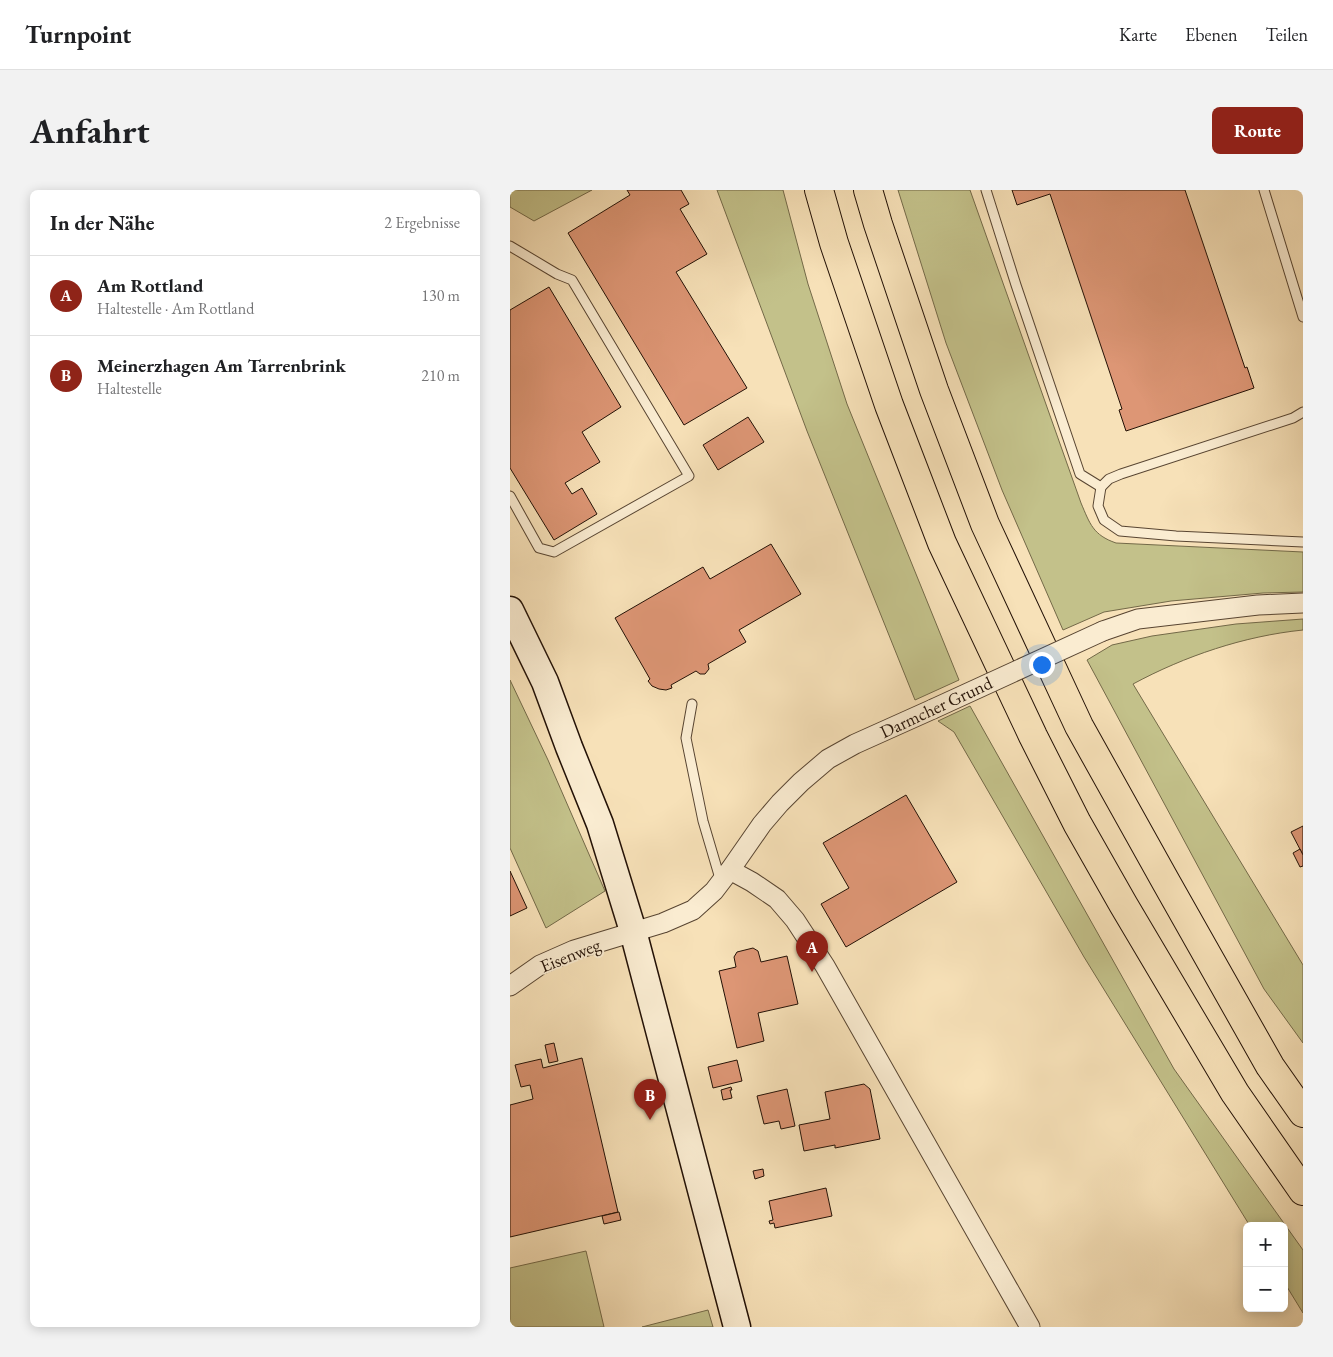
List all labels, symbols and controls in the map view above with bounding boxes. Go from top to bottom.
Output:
text: Turnpoint [25,19,131,50]
text: Karte [1119,23,1157,46]
text: Ebenen [1185,23,1238,46]
text: Teilen [1266,23,1308,46]
button: Route [1212,107,1303,154]
text: Anfahrt [30,108,150,153]
text: In der Nähe [50,209,155,236]
text: 2 Ergebnisse [384,212,460,233]
text: Am Rottland [97,273,204,298]
text: A [60,285,72,306]
text: 130 m [421,285,460,306]
text: Haltestelle · Am Rottland [97,298,254,319]
text: Meinerzhagen Am Tarrenbrink [97,353,346,378]
text: B [61,365,71,386]
text: 210 m [421,365,460,386]
text: Haltestelle [97,378,162,399]
your location [1029,652,1055,678]
street label: Darmcher Grund [876,671,997,743]
pin: A [796,931,828,972]
street label: Eisenweg [536,932,604,977]
pin: B [634,1079,666,1120]
map controls [1243,1222,1288,1312]
button: + [1243,1222,1288,1267]
button: − [1243,1267,1288,1312]

